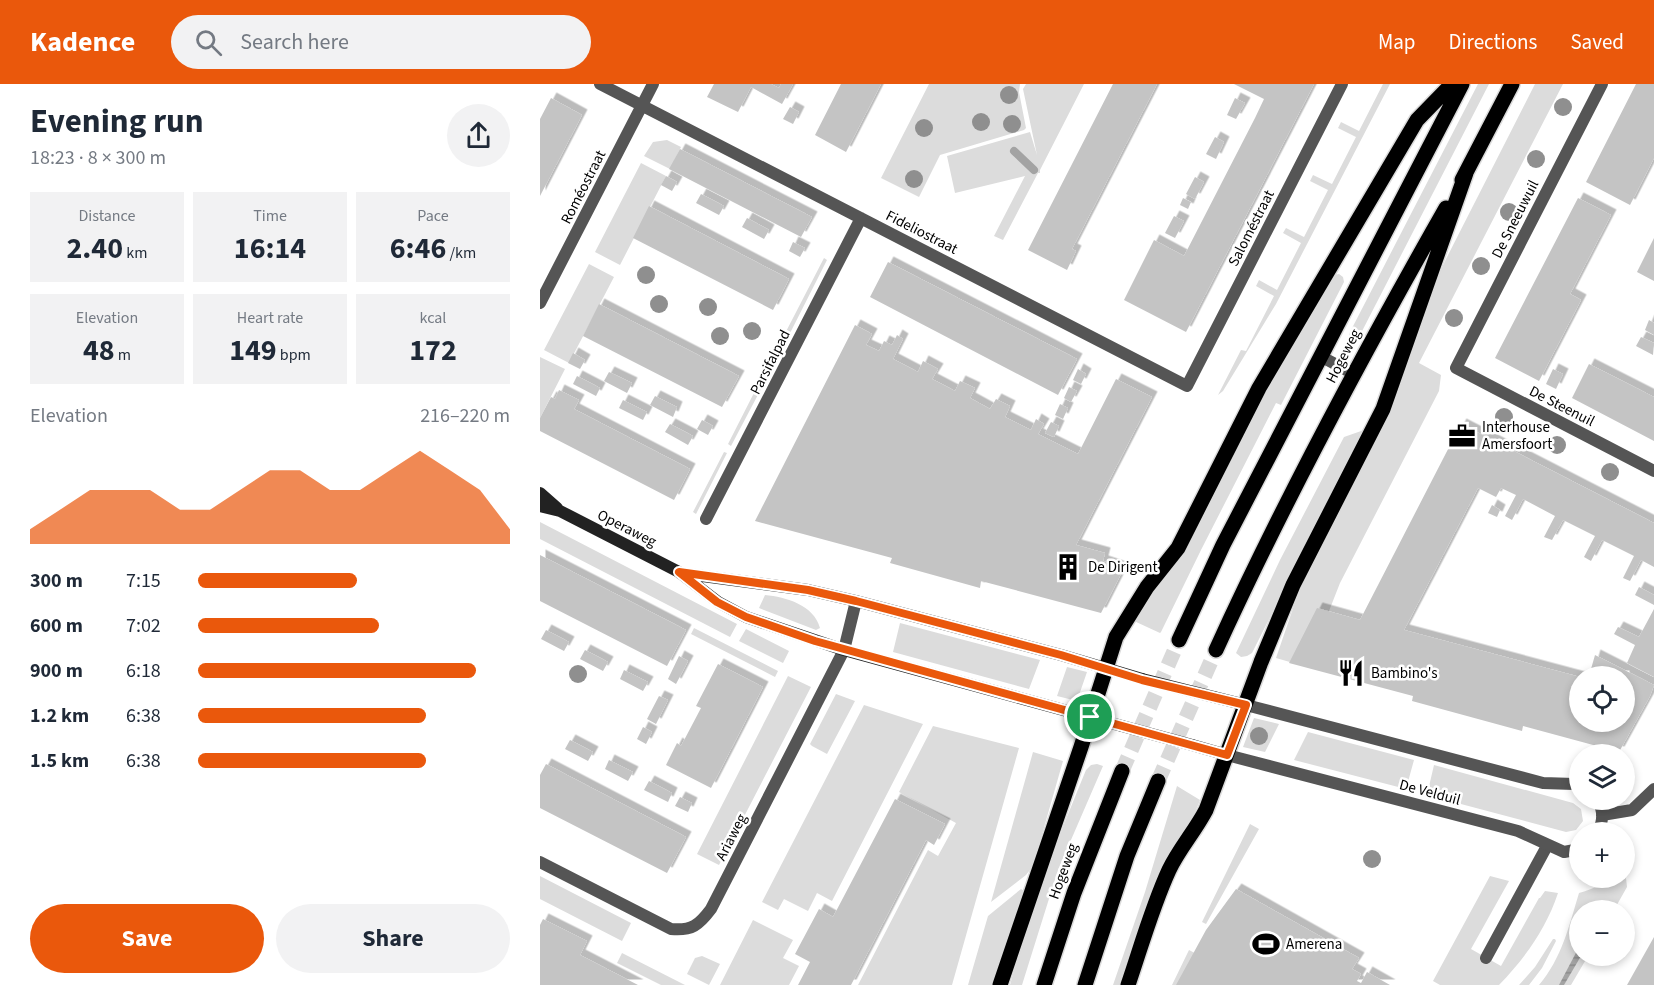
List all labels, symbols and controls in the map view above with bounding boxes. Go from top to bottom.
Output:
search box [171,15,591,69]
text: Kadence [30,22,135,62]
icon: search [192,26,225,59]
text: Search here [240,26,349,58]
text: Map [1378,27,1416,57]
text: Directions [1449,27,1537,57]
text: Saved [1570,27,1624,57]
text: Evening run [30,98,204,145]
button: share [447,104,510,167]
text: 18:23 · 8 × 300 m [30,144,166,172]
street label: Roméostraat [556,147,611,228]
street label: De Sneeuwuil [1487,176,1544,262]
street label: Saloméstraat [1223,186,1280,270]
text: Distance [79,205,135,227]
text: Time [253,205,287,227]
text: Pace [417,205,449,227]
street label: Fideliostraat [882,205,961,260]
text: 2.40 [67,227,123,270]
text: 16:14 [234,227,306,270]
text: 6:46 [390,227,446,270]
text: km [123,242,147,264]
text: /km [446,242,476,264]
text: Elevation [76,307,138,329]
text: Heart rate [237,307,303,329]
text: kcal [420,307,446,329]
street label: Hogeweg [1321,325,1366,387]
street label: Parsifalpad [745,326,796,398]
text: 48 [83,329,115,372]
text: 149 [229,329,277,372]
text: 172 [409,329,457,372]
text: m [115,344,131,366]
text: bpm [277,344,311,366]
street label: De Steenuil [1525,381,1598,432]
text: Elevation [30,402,108,430]
text: 216–220 m [420,402,510,430]
place label: Interhouse Amersfoort [1482,417,1552,455]
office icon: Interhouse Amersfoort [1447,421,1477,451]
street label: Operaweg [594,505,660,552]
building icon: De Dirigent [1053,552,1083,582]
place label: De Dirigent [1088,557,1158,578]
text: 300 m [30,567,83,595]
text: 7:15 [126,567,161,595]
text: 600 m [30,612,83,640]
text: 7:02 [126,612,161,640]
text: 900 m [30,657,83,685]
text: 6:18 [126,657,161,685]
restaurant icon: Bambino's [1336,658,1366,688]
place label: Bambino's [1371,663,1437,684]
map controls [1569,666,1635,966]
button: locate [1569,666,1635,732]
pin [1064,691,1115,742]
icon: arrive [1073,700,1106,733]
text: 1.2 km [30,702,89,730]
text: 6:38 [126,702,161,730]
button: layers [1569,744,1635,810]
text: 1.5 km [30,747,89,775]
text: 6:38 [126,747,161,775]
street label: De Velduil [1397,774,1463,811]
street label: Ariaweg [711,810,752,864]
button: + [1569,822,1635,888]
street label: Hogeweg [1044,840,1083,902]
button: − [1569,900,1635,966]
button: Save [30,904,264,973]
button: Share [276,904,510,973]
sports icon: Amerena [1251,929,1281,959]
place label: Amerena [1286,934,1342,955]

